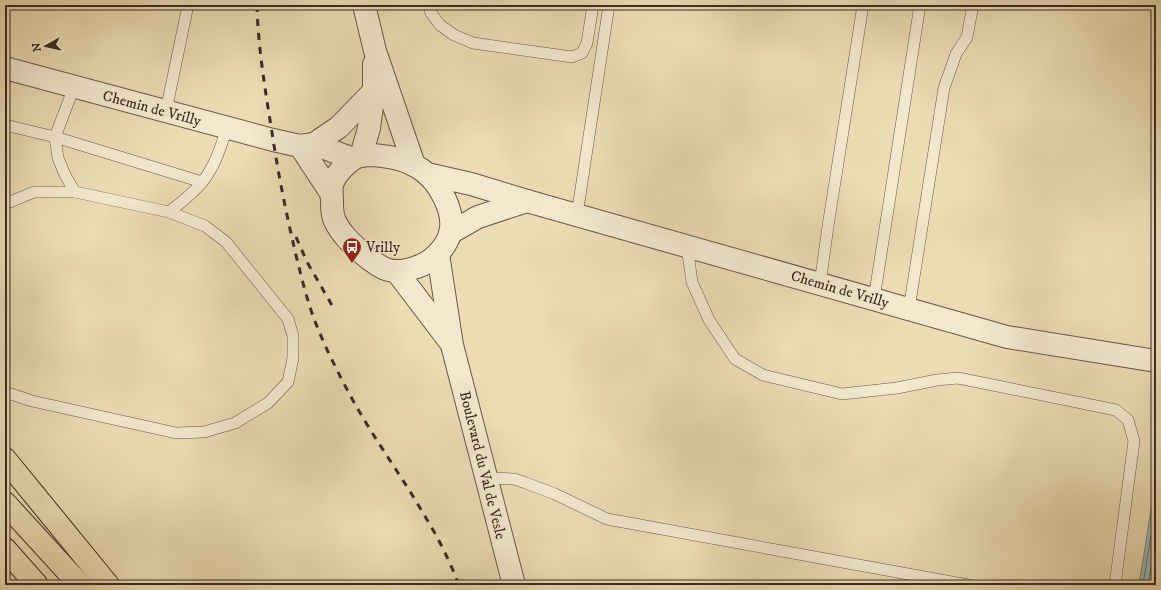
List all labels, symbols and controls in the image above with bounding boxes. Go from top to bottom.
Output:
north arrow [26,26,66,66]
text: N [30,42,45,53]
street label: Chemin de Vrilly [101,86,204,131]
bus stop icon: Vrilly [341,236,363,264]
place label: Vrilly [365,238,401,257]
street label: Chemin de Vrilly [789,266,892,313]
street label: Boulevard du Val de Vesle [455,389,510,541]

